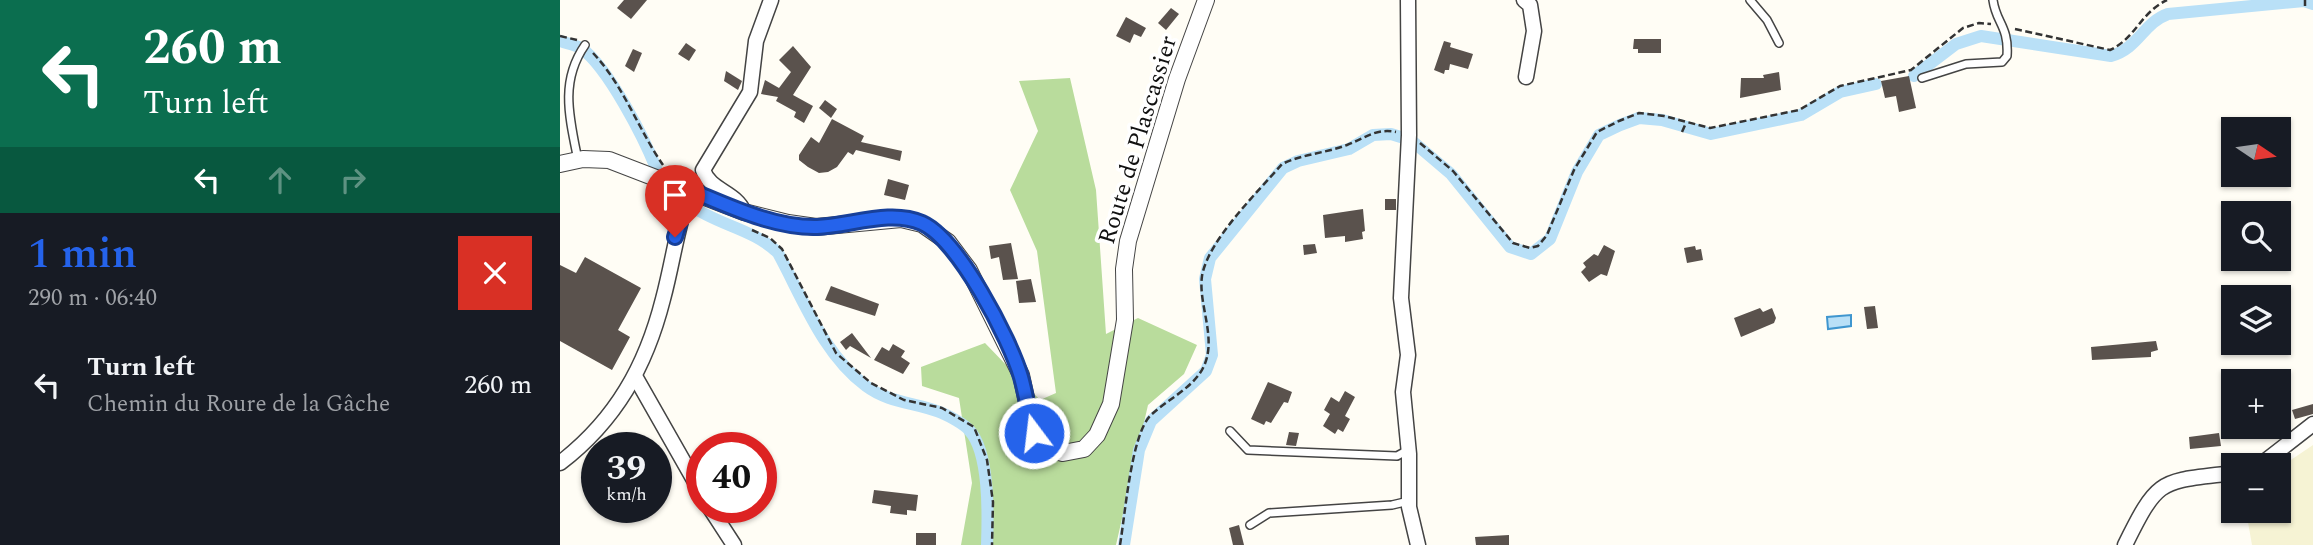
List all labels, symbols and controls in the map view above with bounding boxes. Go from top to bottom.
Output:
text: 260 m [143,11,282,86]
icon: left [28,28,119,119]
street label: Route de Plascassier [1089,31,1187,249]
text: Turn left [143,79,269,128]
north arrow [2221,117,2291,187]
map controls [2221,117,2291,523]
icon: left [188,161,226,199]
icon: ahead [261,161,299,199]
icon: right [334,161,372,199]
pin [645,165,705,237]
icon: arrive [656,176,694,214]
button: search [2221,201,2291,271]
text: 1 min [28,223,137,286]
button: close [458,236,532,310]
text: 290 m · 06:40 [28,281,157,316]
button: layers [2221,285,2291,355]
text: Turn left [87,347,195,387]
text: 260 m [464,365,532,405]
icon: left [28,366,66,404]
button: + [2221,369,2291,439]
text: Chemin du Roure de la Gâche [87,387,390,422]
position arrow [997,396,1071,470]
speed limit sign: 40 [686,432,777,523]
text: 39 [607,442,646,495]
button: − [2221,453,2291,523]
text: km/h [606,481,647,508]

